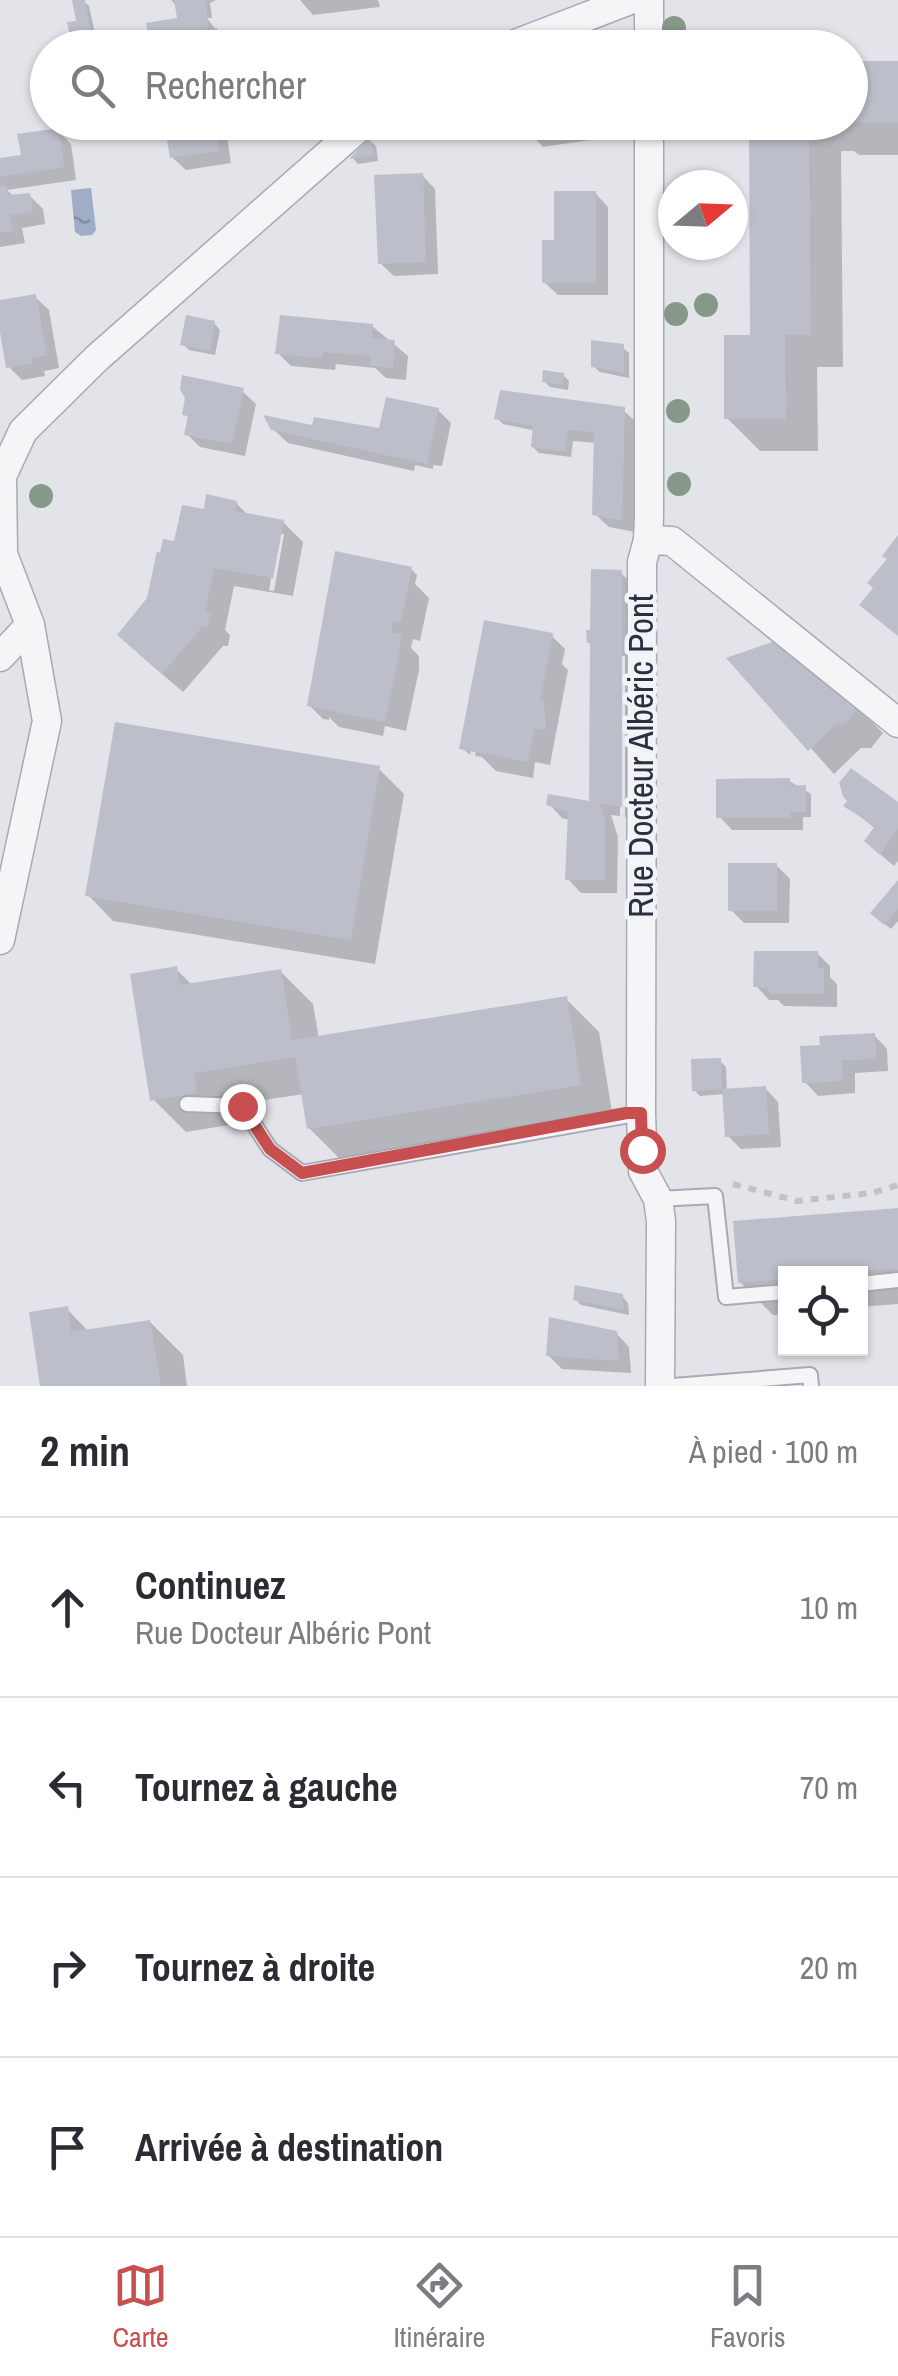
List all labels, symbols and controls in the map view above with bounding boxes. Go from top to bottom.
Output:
search box [30,30,868,140]
icon: search [65,58,120,113]
text: Rechercher [145,60,306,111]
north arrow [658,170,748,260]
street label: Rue Docteur Albéric Pont [617,594,664,918]
route end [220,1084,266,1130]
route start [620,1128,666,1174]
map controls [778,1266,868,1356]
button: locate [778,1266,868,1356]
text: 2 min [40,1423,130,1479]
text: À pied · 100 m [689,1430,858,1473]
text: Continuez [135,1560,286,1611]
icon: ahead [40,1580,95,1635]
text: 10 m [800,1586,858,1629]
text: Rue Docteur Albéric Pont [135,1611,431,1654]
icon: left [40,1760,95,1815]
text: Tournez à gauche [135,1762,398,1813]
text: 70 m [800,1766,858,1809]
icon: right [40,1940,95,1995]
text: Tournez à droite [135,1942,375,1993]
text: 20 m [800,1946,858,1989]
icon: arrive [40,2120,95,2175]
text: Arrivée à destination [135,2122,443,2173]
tab: Carte [112,2258,169,2356]
tab: Itinéraire [393,2258,485,2356]
tab: Favoris [710,2258,786,2356]

